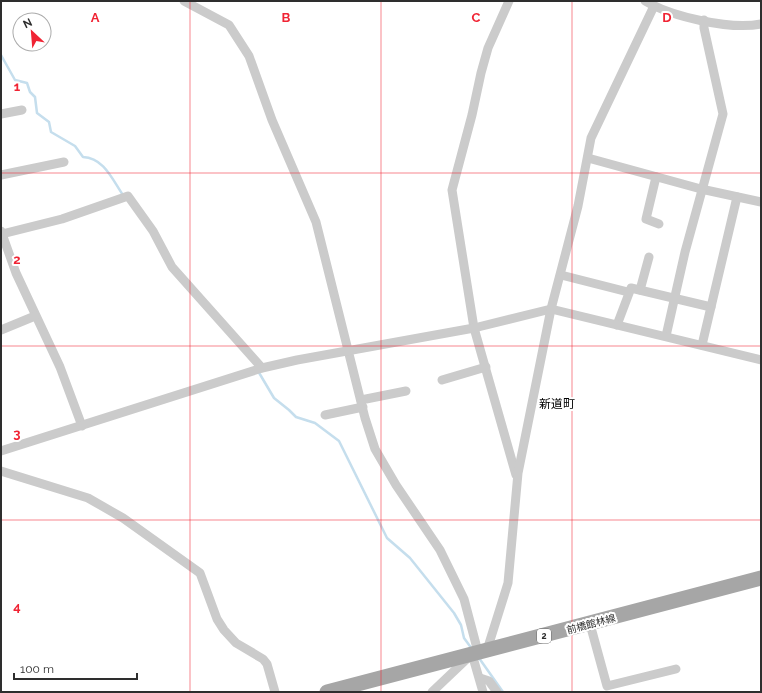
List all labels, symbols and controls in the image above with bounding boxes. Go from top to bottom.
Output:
text: A [91,10,100,25]
text: B [282,10,291,25]
text: C [472,10,481,25]
text: D [662,10,672,25]
north arrow [12,12,52,52]
text: N [21,16,34,31]
text: 1 [14,79,21,94]
text: 2 [13,252,21,267]
district label: 新道町 [539,397,575,411]
text: 3 [13,426,21,441]
text: 4 [13,599,21,614]
street label: 前橋館林線 [565,612,617,636]
road number: 2 [537,629,551,643]
scale bar [14,655,137,681]
text: 100 m [20,662,54,676]

